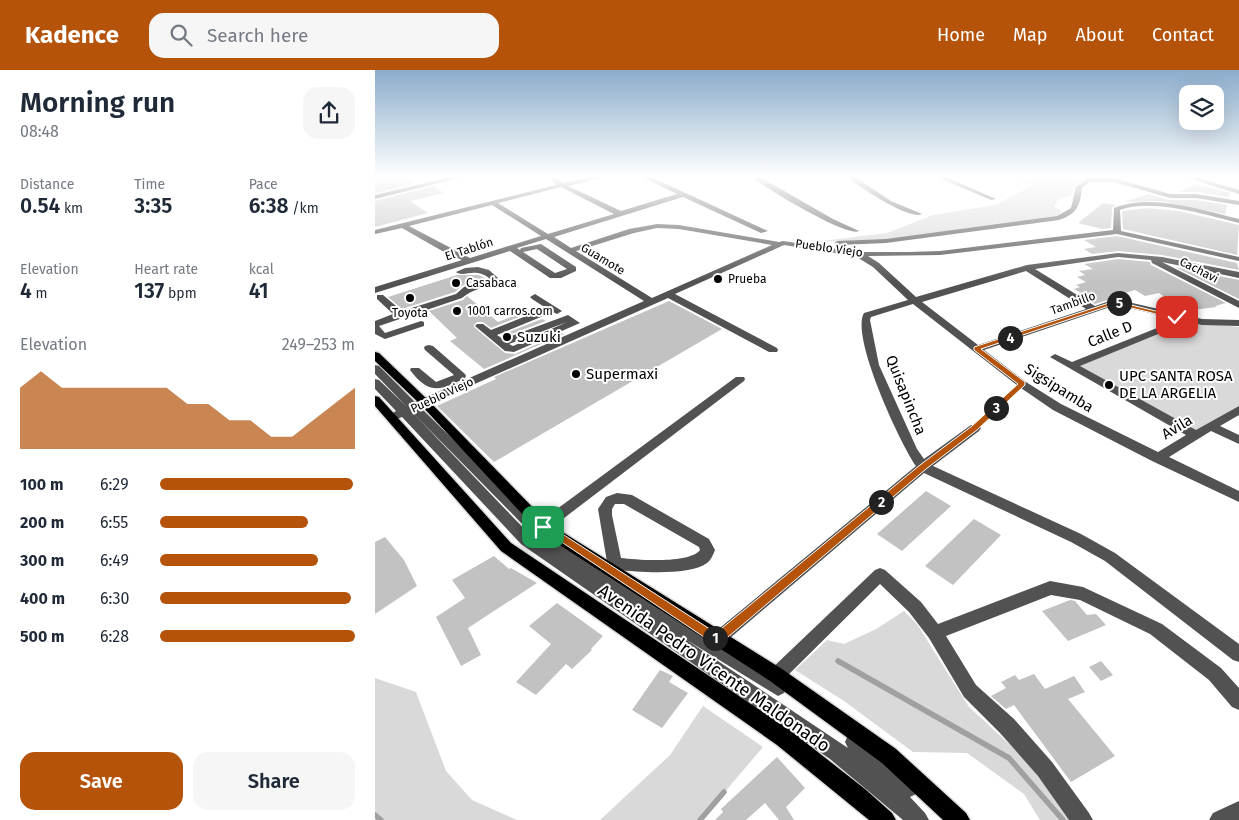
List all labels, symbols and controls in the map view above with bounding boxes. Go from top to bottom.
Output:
search box [149,13,499,58]
text: Kadence [25,21,119,49]
icon: search [167,21,195,49]
text: Search here [207,24,308,47]
text: Home [937,24,985,46]
text: Map [1013,24,1047,46]
text: About [1075,24,1124,46]
text: Contact [1152,24,1214,46]
map controls [1179,85,1224,130]
button: layers [1179,85,1224,130]
text: Morning run [20,86,175,119]
button: share [303,87,355,139]
text: 08:48 [20,122,59,141]
text: Distance [20,176,74,193]
text: Time [134,176,165,193]
text: Pace [249,176,278,193]
text: 0.54 [20,193,60,219]
text: 3:35 [134,193,172,219]
text: 6:38 [249,193,289,219]
text: km [60,200,83,217]
text: /km [289,200,319,217]
street label: El Tablón [443,235,495,263]
street label: Pueblo Viejo [794,236,864,260]
street label: Guamote [578,240,628,278]
street label: Cachavi [1177,254,1221,286]
text: Elevation [20,261,79,278]
text: Heart rate [134,261,198,278]
text: kcal [249,261,274,278]
place label: Prueba [728,272,766,286]
marker: Prueba [712,273,724,285]
place label: Casabaca [466,276,517,290]
marker: Casabaca [450,277,462,289]
text: 4 [20,278,32,304]
text: 137 [134,278,164,304]
text: 41 [249,278,269,304]
text: m [32,285,47,302]
text: bpm [164,285,197,302]
street label: Tambillo [1049,288,1097,318]
pin: 5 [1107,290,1131,316]
marker: Toyota [404,292,416,304]
text: 5 [1116,295,1123,312]
pin [1156,296,1198,338]
icon: check [1163,303,1191,331]
place label: 1001 carros.com [467,304,553,318]
marker: 1001 carros.com [451,305,463,317]
place label: Toyota [392,306,428,320]
street label: Calle D [1085,317,1135,351]
pin: 4 [997,326,1023,350]
place label: Suzuki [517,328,561,346]
text: 4 [1007,330,1014,347]
marker: Suzuki [501,331,513,343]
text: Elevation [20,335,87,354]
text: 249–253 m [282,335,355,354]
street label: Quisapincha [882,353,930,437]
street label: Sigsipamba [1021,360,1097,416]
place label: Supermaxi [586,365,658,383]
place label: UPC SANTA ROSA DE LA ARGELIA [1119,367,1233,402]
marker: Supermaxi [570,368,582,380]
street label: Pueblo Viejo [408,374,476,416]
marker: UPC SANTA ROSA DE LA ARGELIA [1103,379,1115,391]
pin: 3 [983,396,1009,420]
text: 3 [993,400,1000,417]
street label: Avila [1158,411,1196,443]
text: 100 m [20,475,63,494]
text: 6:29 [100,475,129,494]
pin: 2 [869,490,893,514]
text: 2 [878,494,885,511]
pin [522,506,564,548]
text: 200 m [20,513,64,532]
text: 6:55 [100,513,128,532]
icon: arrive [529,513,557,541]
text: 300 m [20,551,64,570]
text: 6:49 [100,551,129,570]
street label: Avenida Pedro Vicente Maldonado [594,579,834,757]
text: 400 m [20,589,65,608]
text: 6:30 [100,589,129,608]
pin: 1 [703,626,727,650]
text: 500 m [20,627,65,646]
text: 6:28 [100,627,129,646]
text: 1 [712,630,719,647]
button: Save [20,752,183,810]
button: Share [193,752,355,810]

